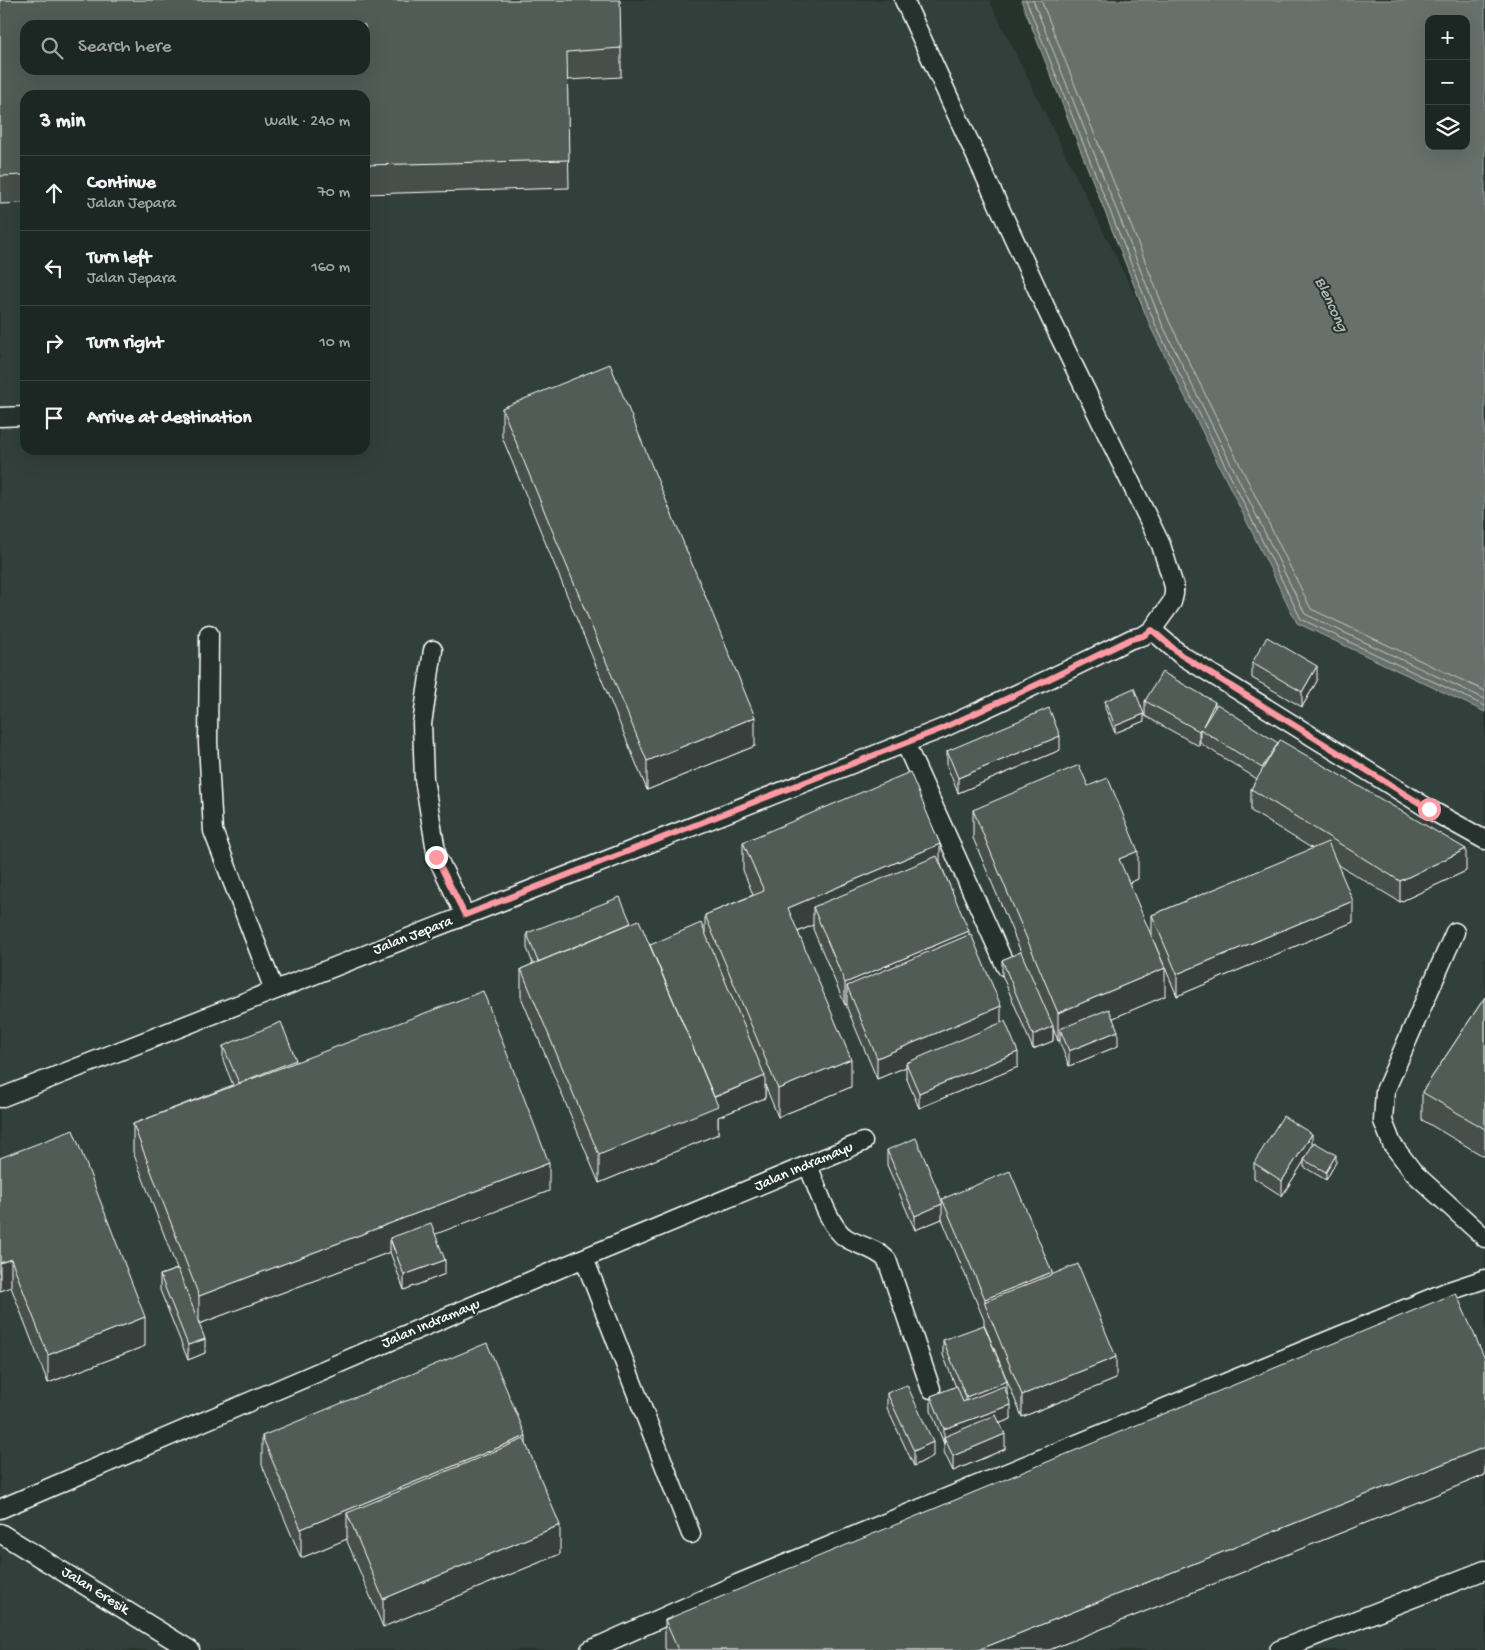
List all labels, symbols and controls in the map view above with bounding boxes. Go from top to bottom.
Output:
map controls [1425,15,1470,150]
button: + [1425,15,1470,60]
search box [20,20,370,75]
icon: search [38,34,66,62]
text: Search here [78,36,172,59]
button: − [1425,60,1470,105]
button: layers [1425,105,1470,150]
text: 3 min [40,110,85,135]
text: Walk · 240 m [265,113,350,132]
text: Continue [87,172,156,195]
icon: ahead [40,179,68,207]
text: 70 m [317,184,350,203]
text: Jalan Jepara [87,195,176,214]
text: Turn left [87,247,151,270]
icon: left [40,254,68,282]
text: 160 m [311,259,350,278]
text: Jalan Jepara [87,270,176,289]
water label: Blencong [1309,275,1351,336]
icon: right [40,329,68,357]
text: Turn right [87,332,163,355]
text: 10 m [319,334,350,353]
icon: arrive [40,404,68,432]
text: Arrive at destination [87,407,251,430]
route start [1418,798,1441,821]
route end [425,846,448,869]
street label: Jalan Jepara [371,912,456,959]
street label: Jalan Indramayu [752,1138,856,1196]
street label: Jalan Indramayu [379,1295,483,1353]
street label: Jalan Gresik [58,1563,133,1620]

